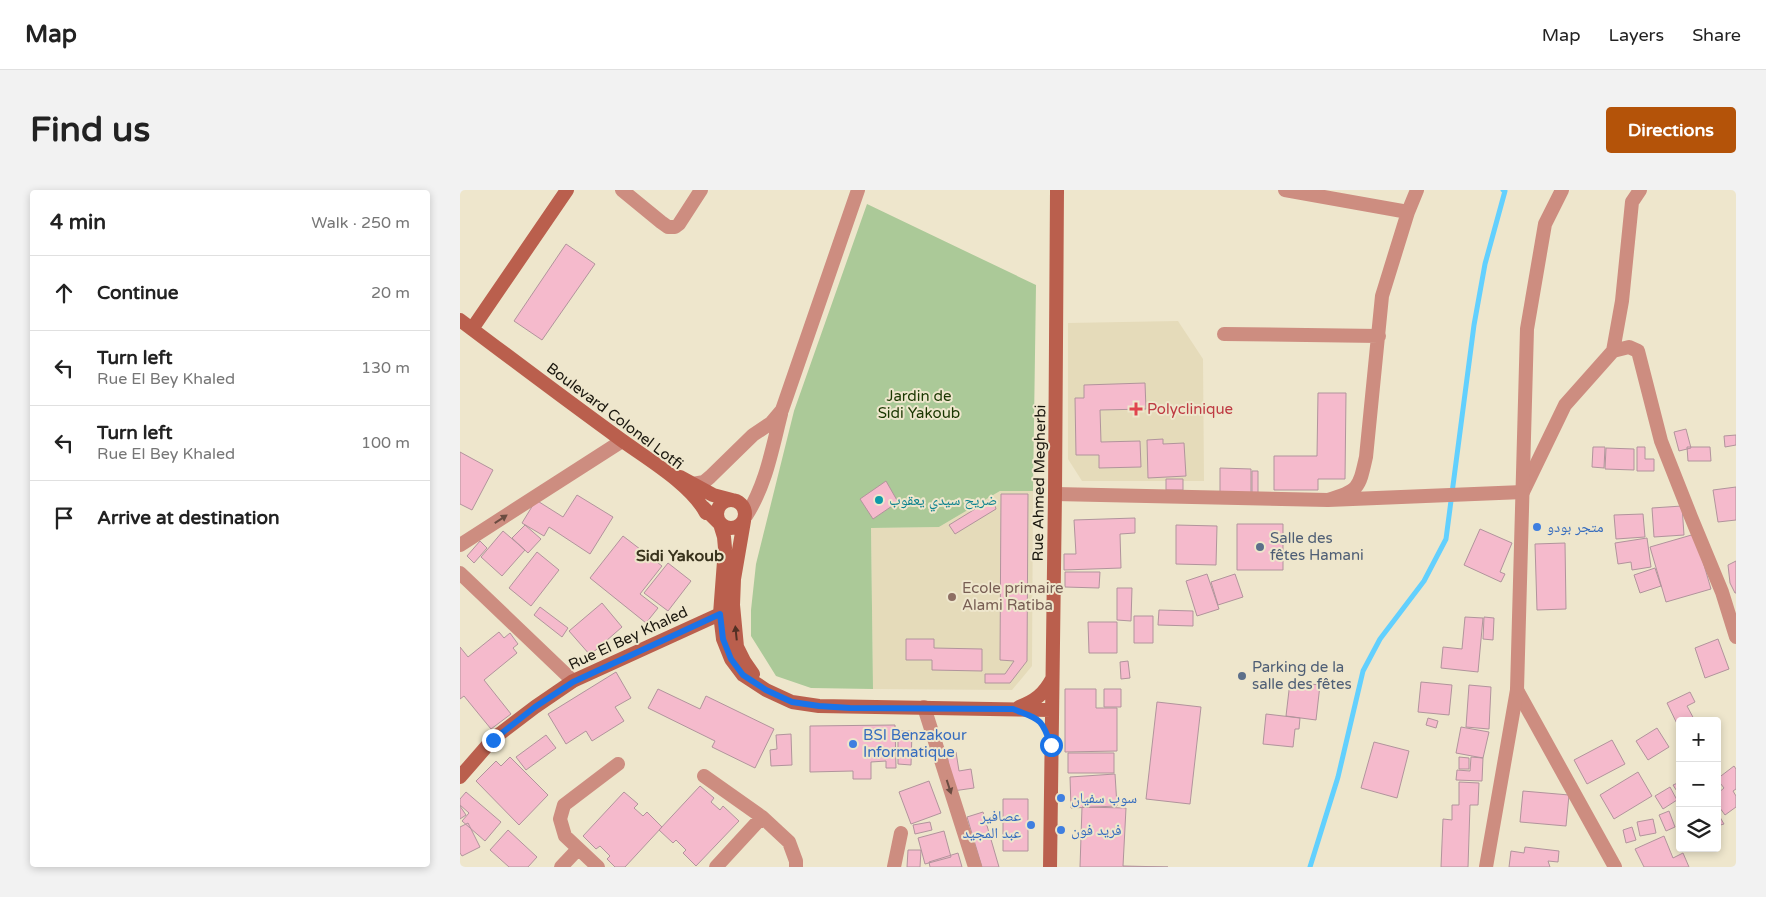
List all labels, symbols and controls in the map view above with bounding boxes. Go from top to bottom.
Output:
text: Map [25,20,77,49]
text: Map [1542,24,1581,46]
text: Layers [1609,24,1664,46]
text: Share [1692,24,1741,46]
button: Directions [1606,107,1736,153]
text: Find us [30,109,150,151]
text: 4 min [50,210,106,235]
text: Walk · 250 m [311,213,410,233]
icon: ahead [50,279,78,307]
text: Continue [97,282,179,304]
text: 20 m [371,283,410,303]
text: Turn left [97,347,173,369]
icon: left [50,354,78,382]
text: 130 m [361,358,410,378]
street label: Boulevard Colonel Lotfi [543,359,687,473]
text: Rue El Bey Khaled [97,369,235,389]
park label: Jardin de Sidi Yakoub [878,387,960,422]
place label: Polyclinique [1147,400,1233,418]
marker: Polyclinique [1129,402,1143,416]
street label: Rue Ahmed Megherbi [1029,404,1049,562]
text: Turn left [97,422,173,444]
icon: left [50,429,78,457]
text: 100 m [361,433,410,453]
text: Rue El Bey Khaled [97,444,235,464]
place label: ضريح سيدي يعقوب [889,491,997,512]
marker: ضريح سيدي يعقوب [873,494,885,506]
icon: arrive [50,504,78,532]
text: Arrive at destination [97,507,280,529]
one-way arrow [494,514,508,523]
place label: متجر بودو [1547,518,1604,536]
marker: متجر بودو [1531,521,1543,533]
place label: Salle des fêtes Hamani [1270,529,1364,564]
marker: Salle des fêtes Hamani [1254,541,1266,553]
district label: Sidi Yakoub [636,546,724,566]
place label: Ecole primaire Alami Ratiba [962,579,1063,614]
marker: Ecole primaire Alami Ratiba [946,591,958,603]
street label: Rue El Bey Khaled [566,602,690,674]
one-way arrow [732,625,740,641]
place label: Parking de la salle des fêtes [1252,658,1352,693]
marker: Parking de la salle des fêtes [1236,670,1248,682]
map controls [1676,717,1721,852]
button: + [1676,717,1721,762]
place label: BSI Benzakour Informatique [863,726,967,761]
route end [482,729,505,752]
route start [1040,734,1063,757]
marker: BSI Benzakour Informatique [847,738,859,750]
button: − [1676,762,1721,807]
one-way arrow [945,780,953,795]
place label: سوب سفيان [1071,789,1137,808]
marker: سوب سفيان [1055,792,1067,804]
place label: عصافير عبد المجيد [963,807,1021,842]
button: layers [1676,807,1721,852]
marker: عصافير عبد المجيد [1025,819,1037,831]
place label: فريد فون [1071,821,1122,840]
marker: فريد فون [1055,824,1067,836]

